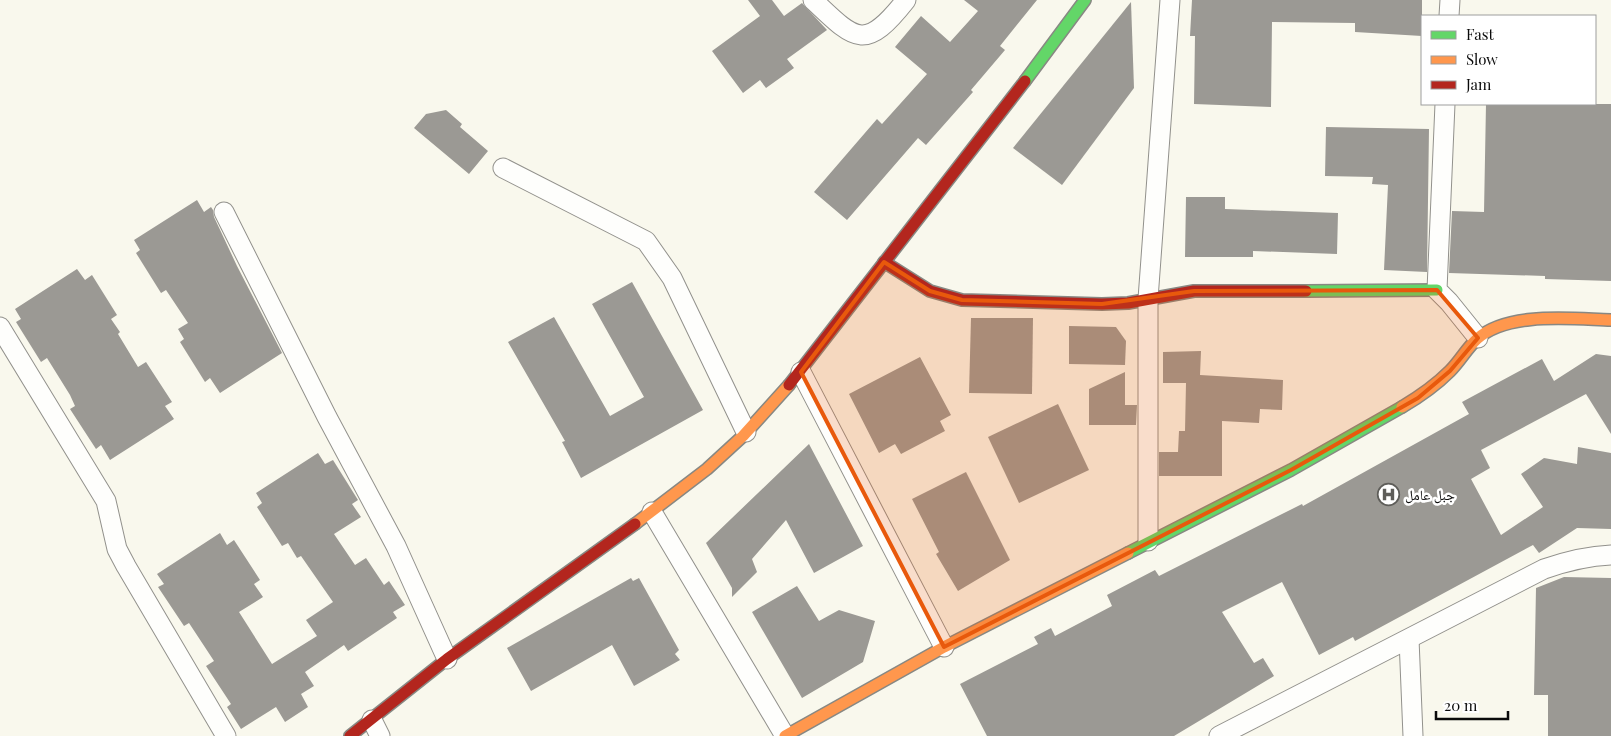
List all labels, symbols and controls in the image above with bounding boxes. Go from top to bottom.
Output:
legend [1421,15,1596,105]
text: Fast [1466,24,1495,44]
text: Slow [1466,49,1498,69]
text: Jam [1465,74,1492,94]
hospital icon: جبل عامل [1377,482,1401,506]
place label: جبل عامل [1405,485,1455,504]
scale bar [1436,688,1508,720]
text: 20 m [1444,695,1478,715]

